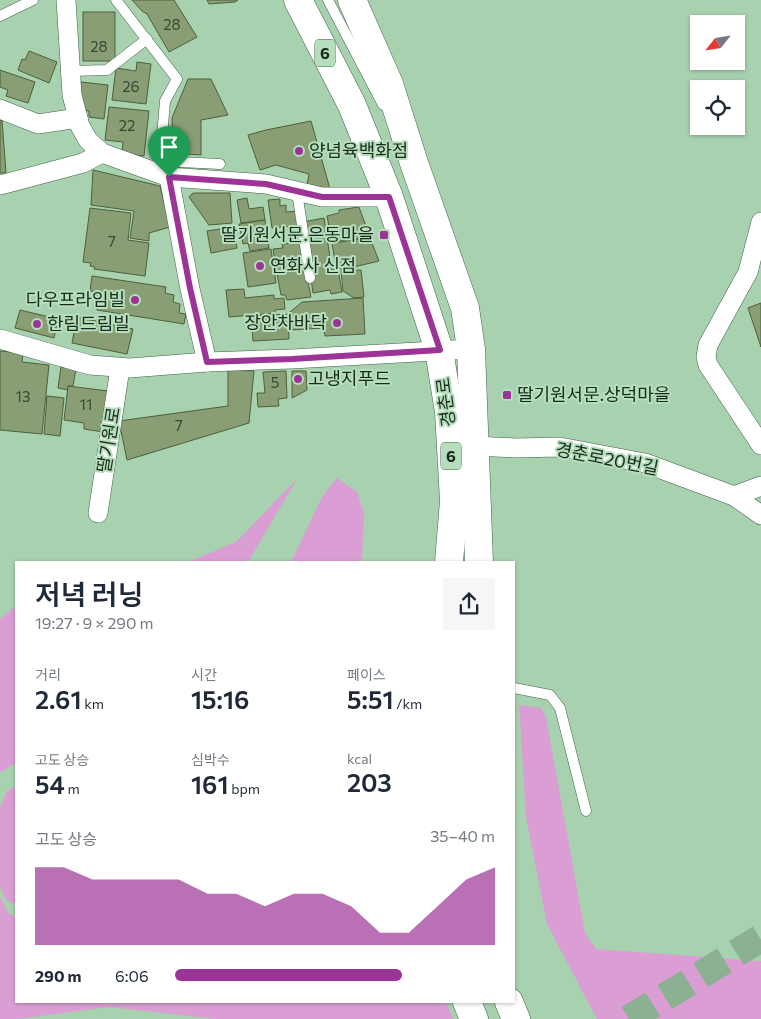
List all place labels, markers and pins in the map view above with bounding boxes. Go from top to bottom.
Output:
pin [148,126,190,177]
place label: 양념육백화점 [309,139,408,161]
marker: 양념육백화점 [293,145,305,157]
place label: 딸기원서문.은동마을 [221,223,374,245]
marker: 딸기원서문.은동마을 [378,229,390,241]
place label: 연화사 신점 [270,254,356,276]
marker: 연화사 신점 [254,260,266,272]
place label: 다우프라임빌 [26,288,125,310]
marker: 다우프라임빌 [129,294,141,306]
place label: 장안차바닥 [244,311,327,333]
place label: 한림드림빌 [47,312,130,334]
marker: 장안차바닥 [331,317,343,329]
marker: 한림드림빌 [31,318,43,330]
place label: 고냉지푸드 [308,367,391,389]
marker: 고냉지푸드 [292,373,304,385]
place label: 딸기원서문.상덕마을 [517,383,670,405]
marker: 딸기원서문.상덕마을 [501,389,513,401]

